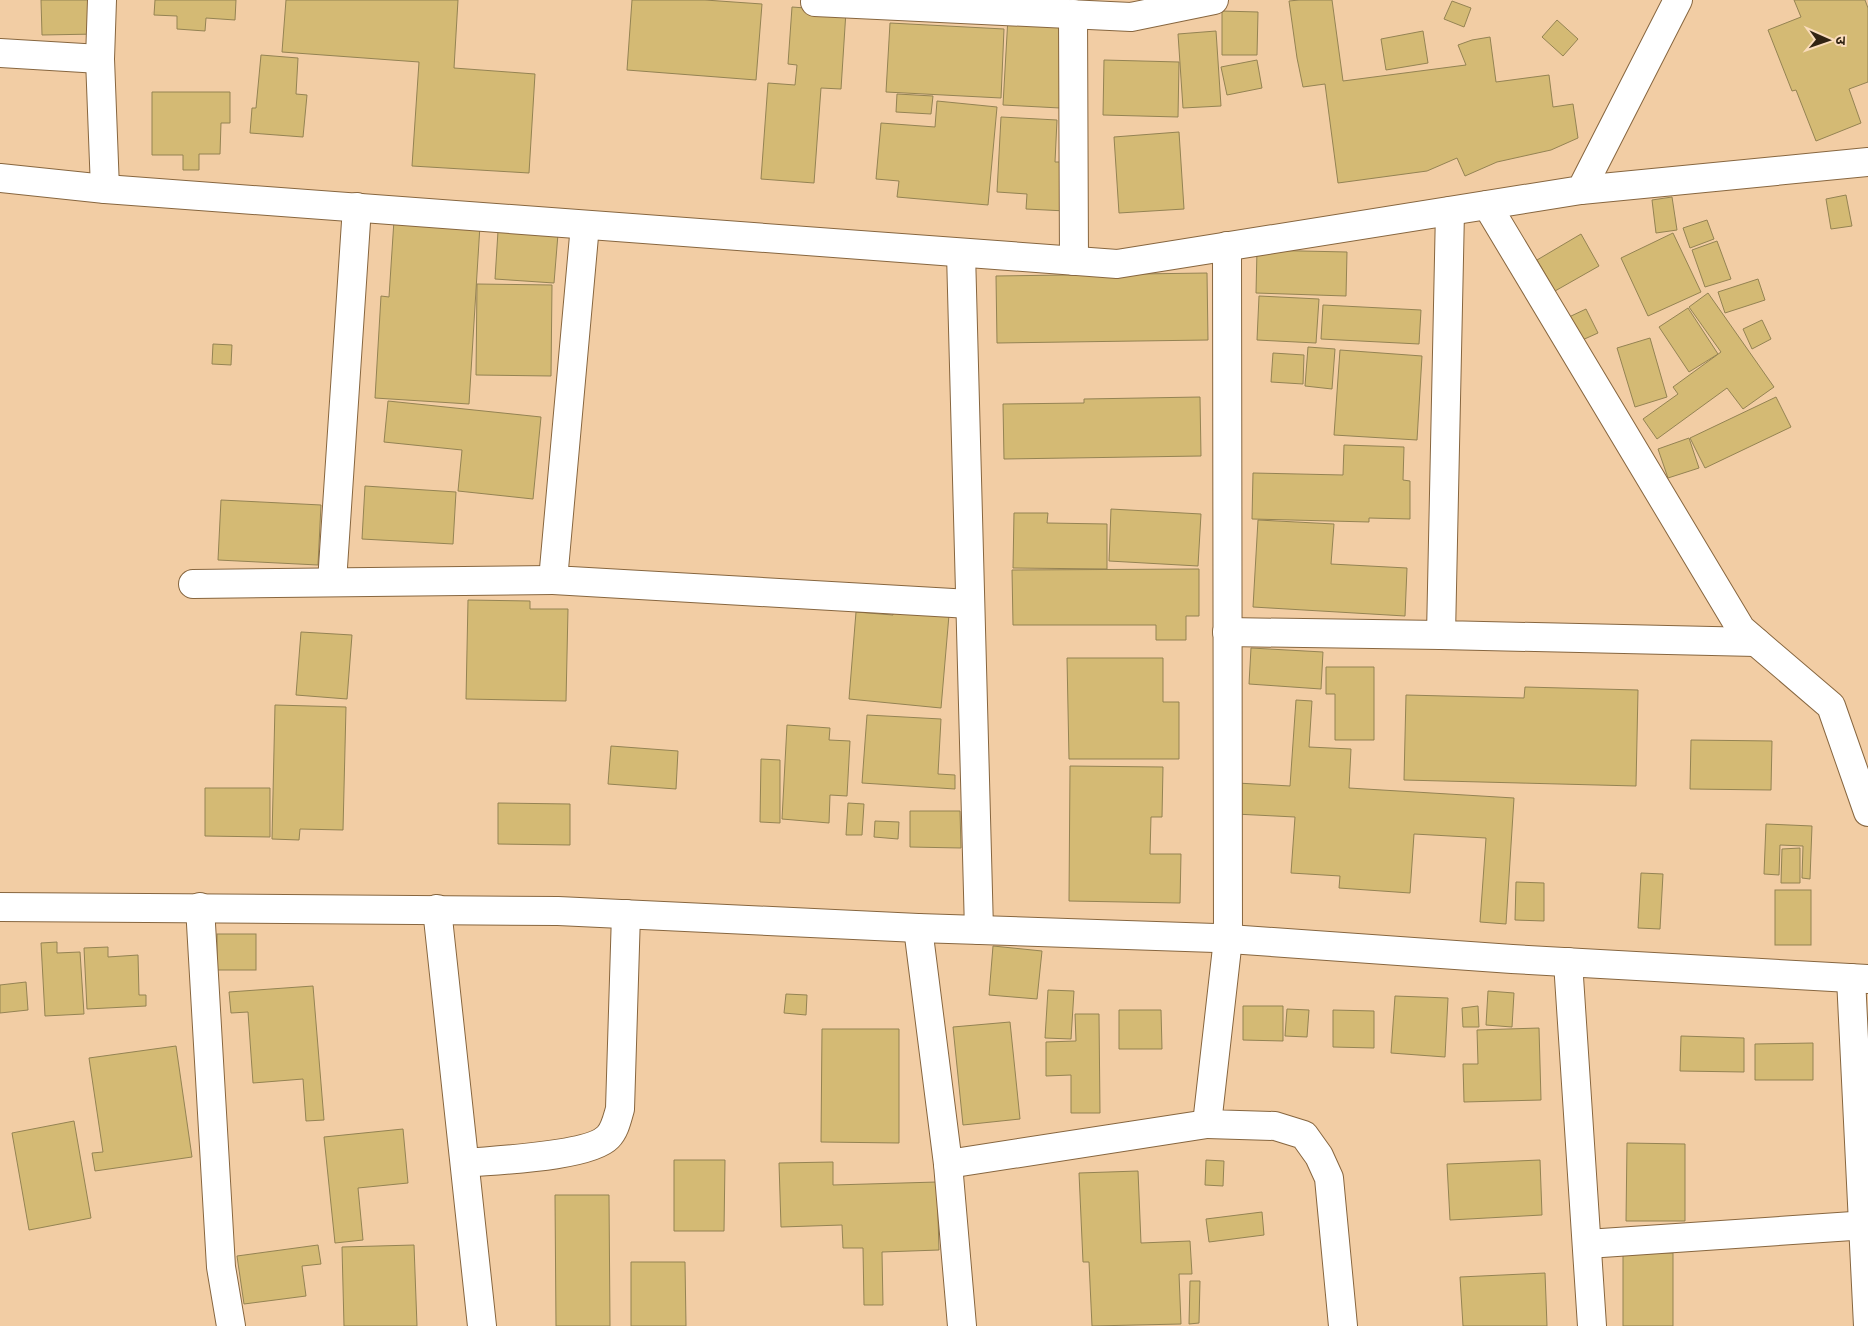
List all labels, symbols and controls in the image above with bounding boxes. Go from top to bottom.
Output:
north arrow [1803,15,1853,65]
text: उ [1832,36,1849,46]

